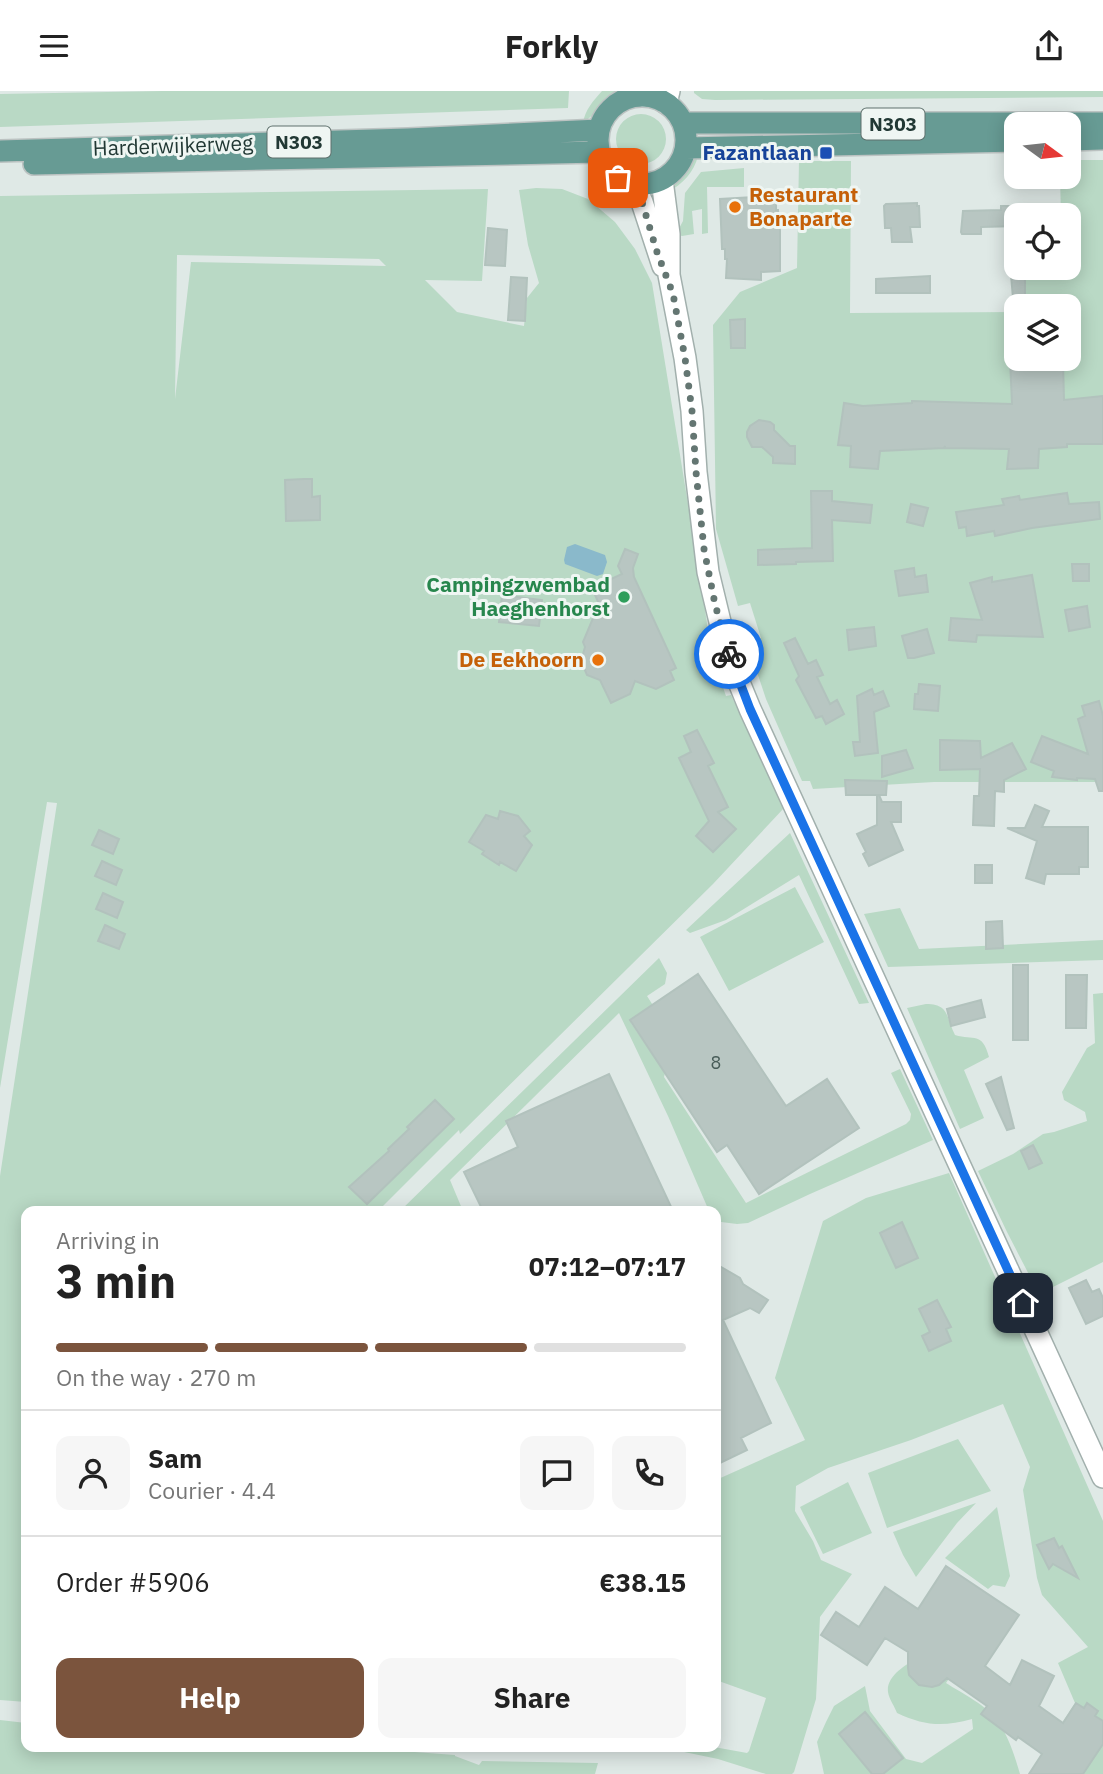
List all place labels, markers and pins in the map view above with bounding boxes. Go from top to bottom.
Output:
place label: Fazantlaan [702,138,812,166]
marker: Fazantlaan [818,145,834,161]
pin [588,148,648,208]
place label: Restaurant Bonaparte [749,180,858,232]
marker: Restaurant Bonaparte [727,199,743,215]
place label: Campingzwembad Haeghenhorst [426,570,610,622]
marker: Campingzwembad Haeghenhorst [616,589,632,605]
place label: De Eekhoorn [459,645,584,673]
marker: De Eekhoorn [590,652,606,668]
pin [993,1273,1053,1333]

